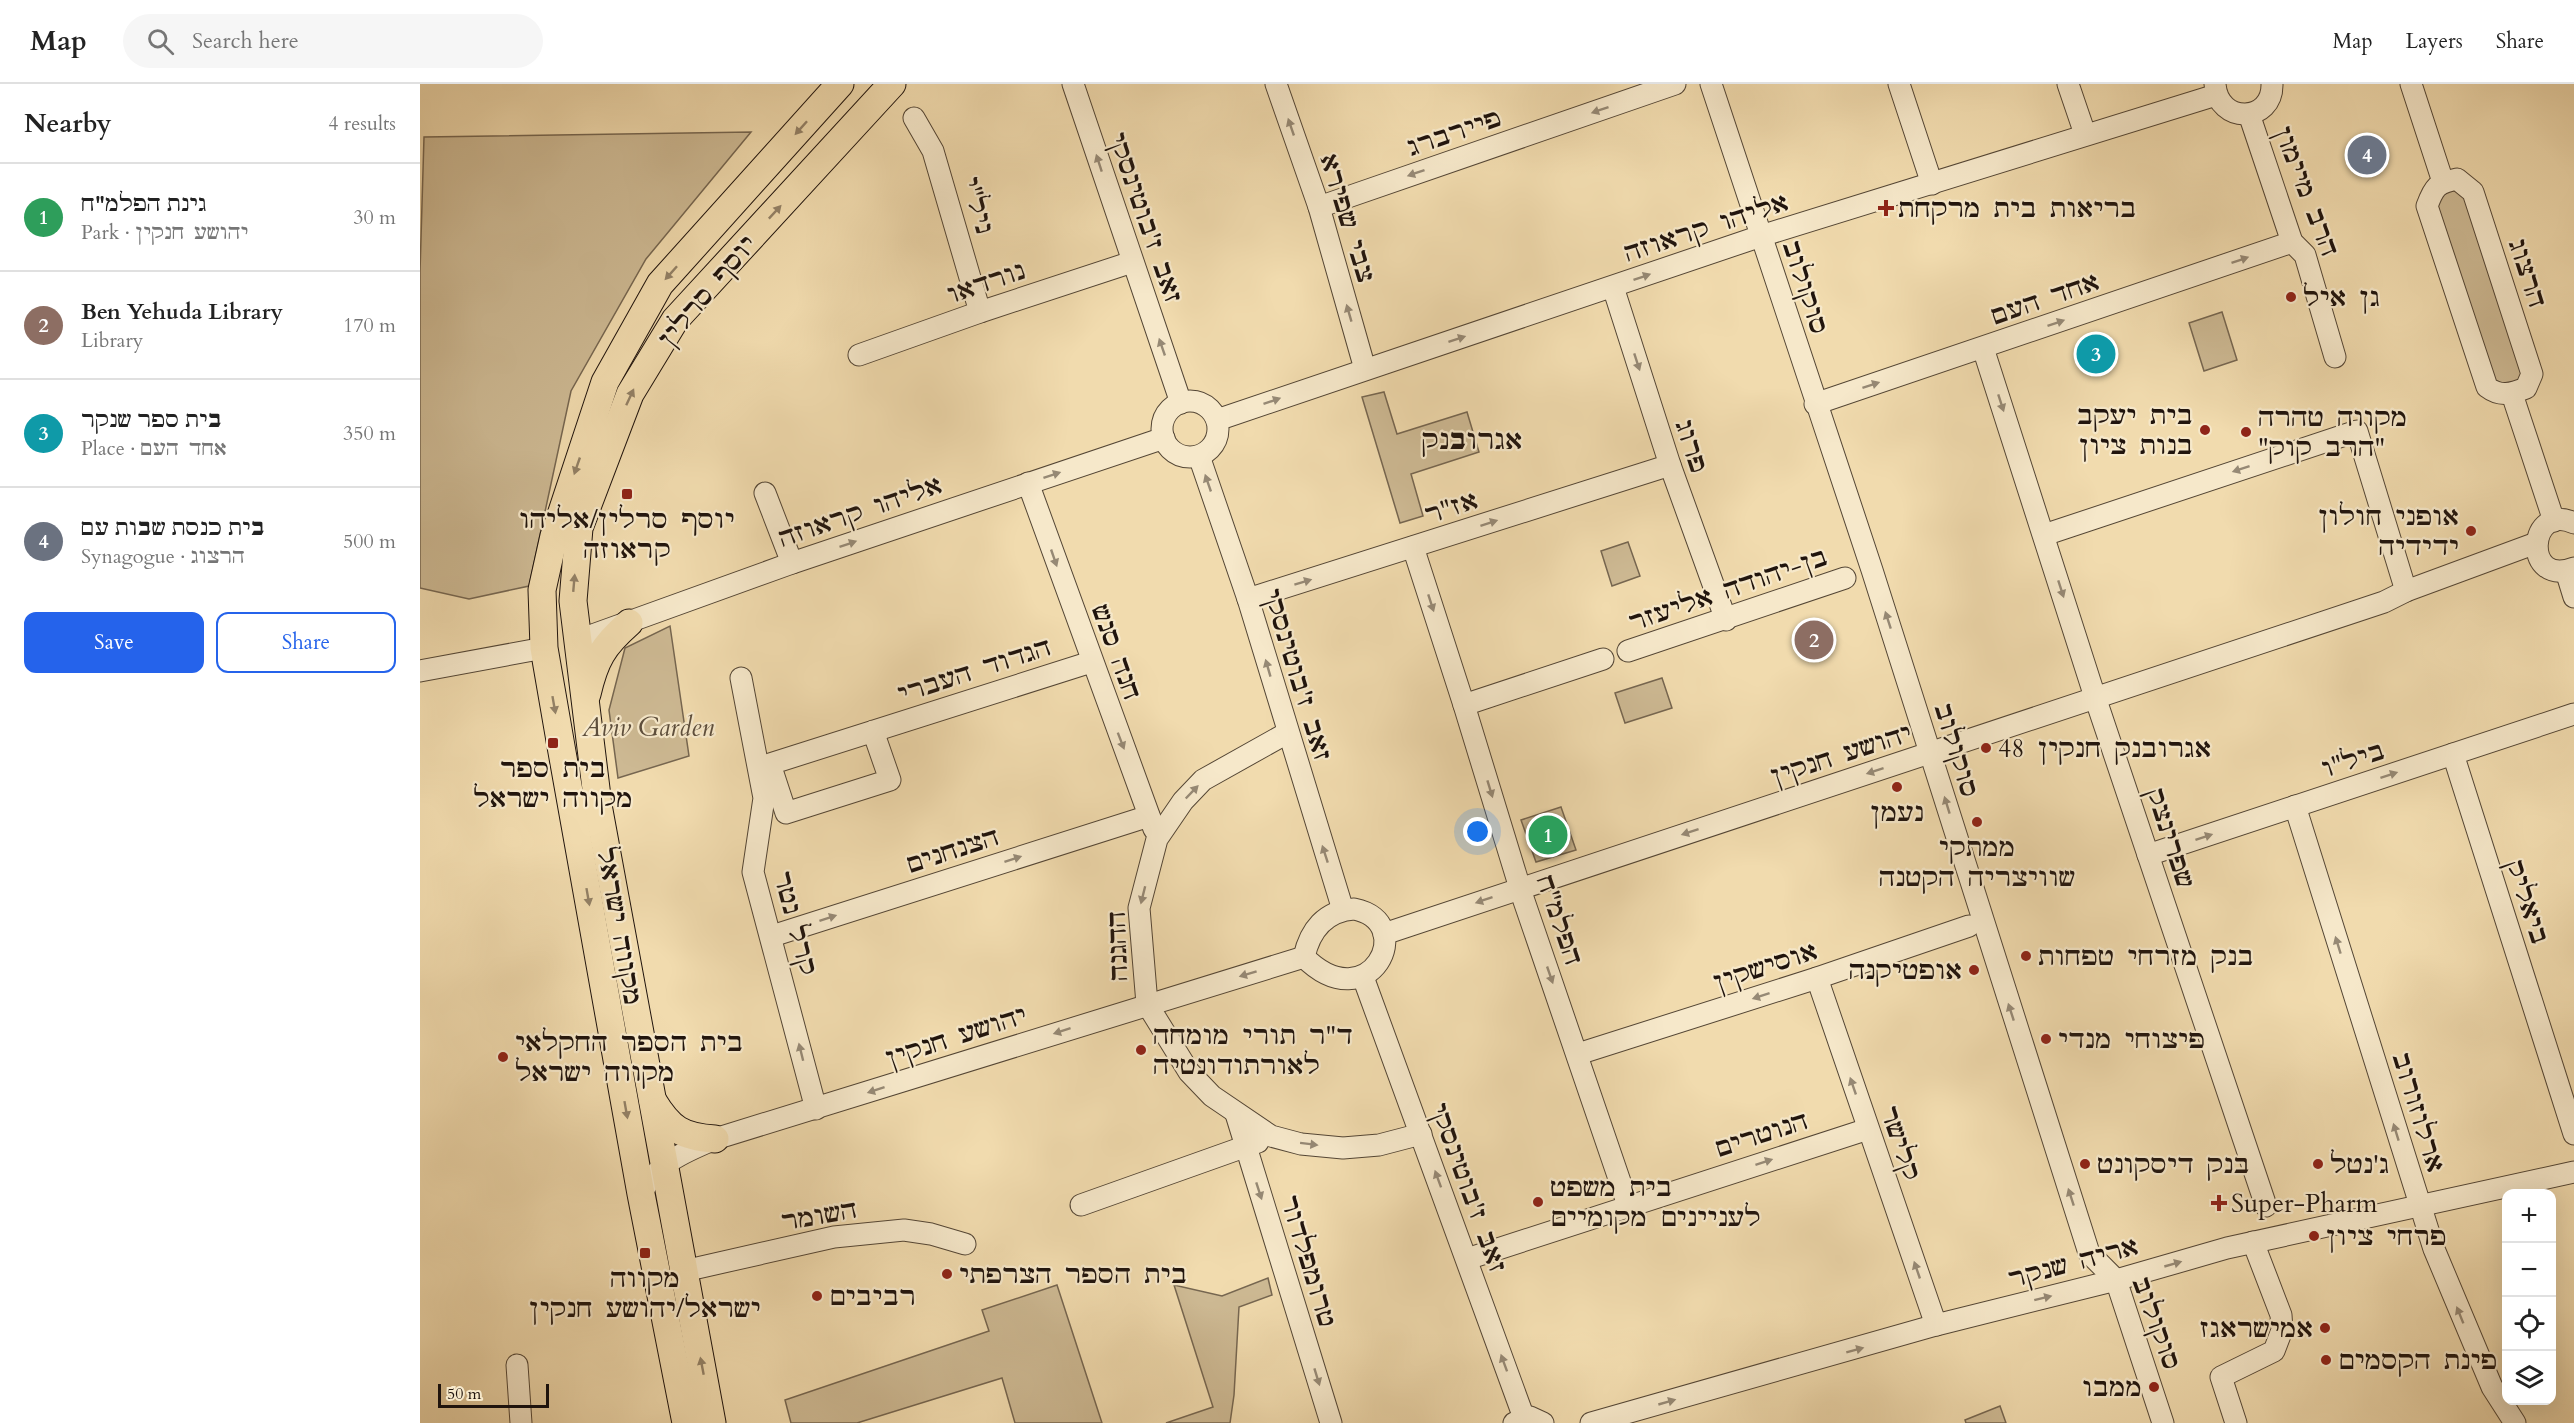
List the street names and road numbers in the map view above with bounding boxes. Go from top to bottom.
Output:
street label: פיירברג [1403,100,1506,165]
street label: הרב מיימון [2266,121,2347,261]
street label: זאב ז'בוטינסקי [1100,127,1191,309]
street label: צבי שפירא [1311,150,1384,287]
street label: ניל"י [953,173,1002,238]
street label: אליהו קראוזה [1619,184,1793,271]
street label: יוסף סרלין [650,228,765,355]
street label: הרצוג [2500,234,2555,312]
street label: סוקולוב [1774,236,1837,339]
street label: נורדאו [943,253,1030,312]
street label: אחד העם [1987,264,2104,333]
street label: פרוג [1667,415,1716,477]
street label: אליהו קראוזה [774,467,947,556]
street label: אז"ר [1420,482,1482,532]
street label: בן-יהודה אליעזר [1624,539,1832,640]
street label: זאב ז'בוטינסקי [1255,584,1341,766]
street label: חנה סנש [1083,600,1150,705]
street label: הגדוד העברי [893,629,1055,712]
street label: סוקולוב [1926,699,1987,802]
street label: יהושע חנקין [1766,715,1916,794]
street label: ביל"ו [2317,733,2389,786]
street label: שפרינצק [2138,784,2203,893]
street label: הצנחנים [901,819,1003,882]
street label: מקווה ישראל [588,844,651,1008]
street label: ביאליק [2497,856,2558,949]
street label: קרל נטר [765,867,826,979]
street label: הפלמ"ח [1528,870,1591,970]
street label: ההגנה [1099,910,1136,982]
street label: אוסישקין [1709,933,1822,1000]
street label: יהושע חנקין [881,997,1031,1076]
street label: ארלוזורוב [2384,1048,2453,1177]
street label: זאב ז'בוטינסקי [1421,1098,1516,1279]
street label: קלישר [1872,1101,1930,1185]
street label: הנוטרים [1710,1103,1813,1166]
street label: טרומפלדור [1272,1191,1345,1331]
street label: השומר [778,1192,860,1239]
street label: אריה שנקר [2004,1228,2142,1297]
street label: סוקולוב [2123,1272,2190,1375]

